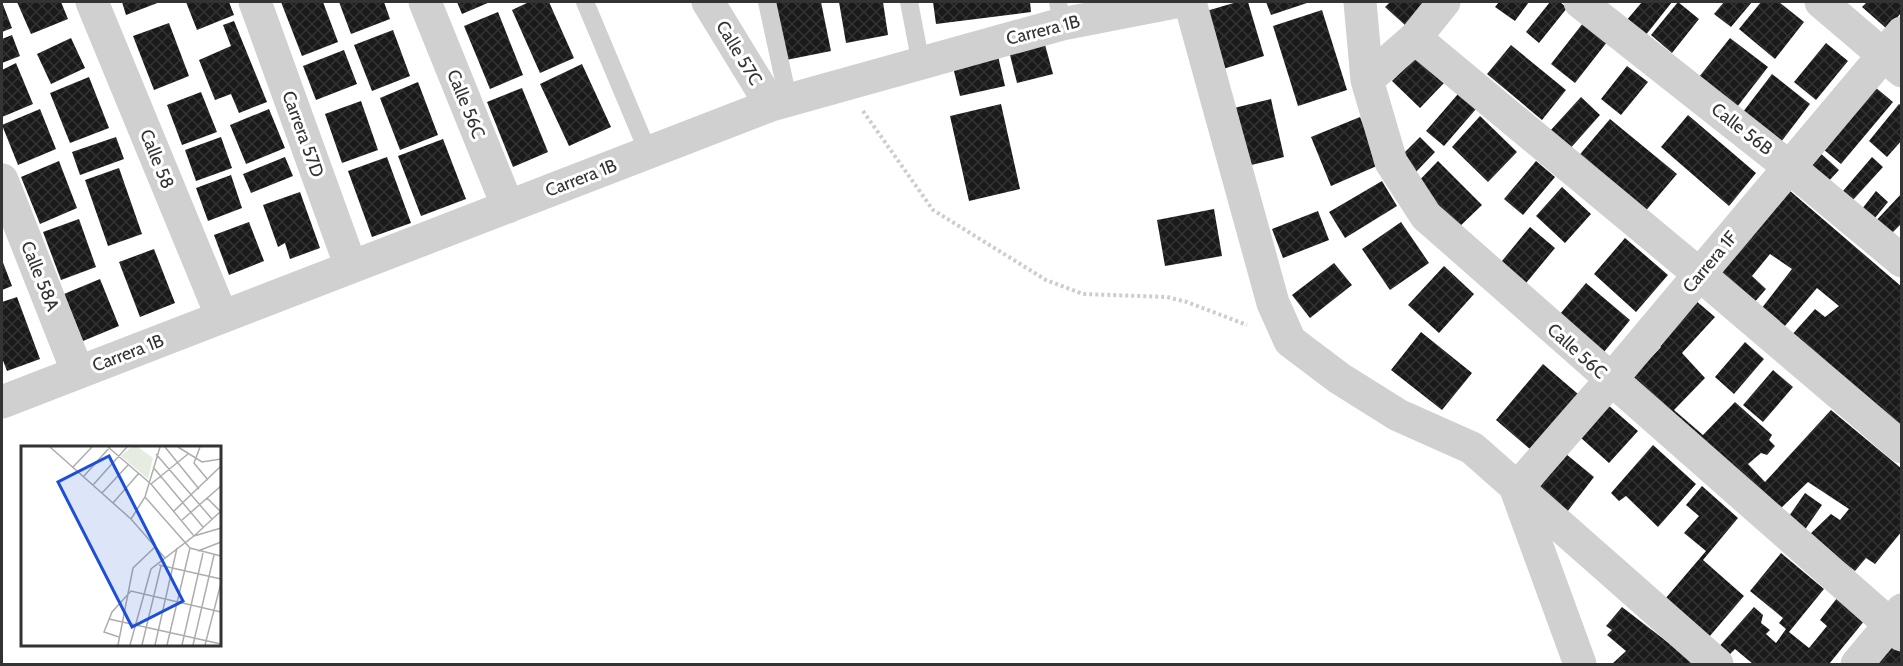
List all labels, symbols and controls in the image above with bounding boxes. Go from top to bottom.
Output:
street label: Carrera 1B [1004,10,1082,50]
street label: Calle 57C [711,17,767,89]
street label: Calle 56C [442,66,490,142]
street label: Carrera 57D [277,88,329,180]
street label: Calle 56B [1707,98,1777,160]
street label: Calle 58 [135,126,179,192]
street label: Carrera 1B [542,154,620,202]
street label: Carrera 1F [1678,226,1742,297]
street label: Calle 58A [16,238,64,314]
street label: Calle 56C [1543,319,1611,383]
street label: Carrera 1B [89,329,167,377]
inset map [21,446,220,645]

